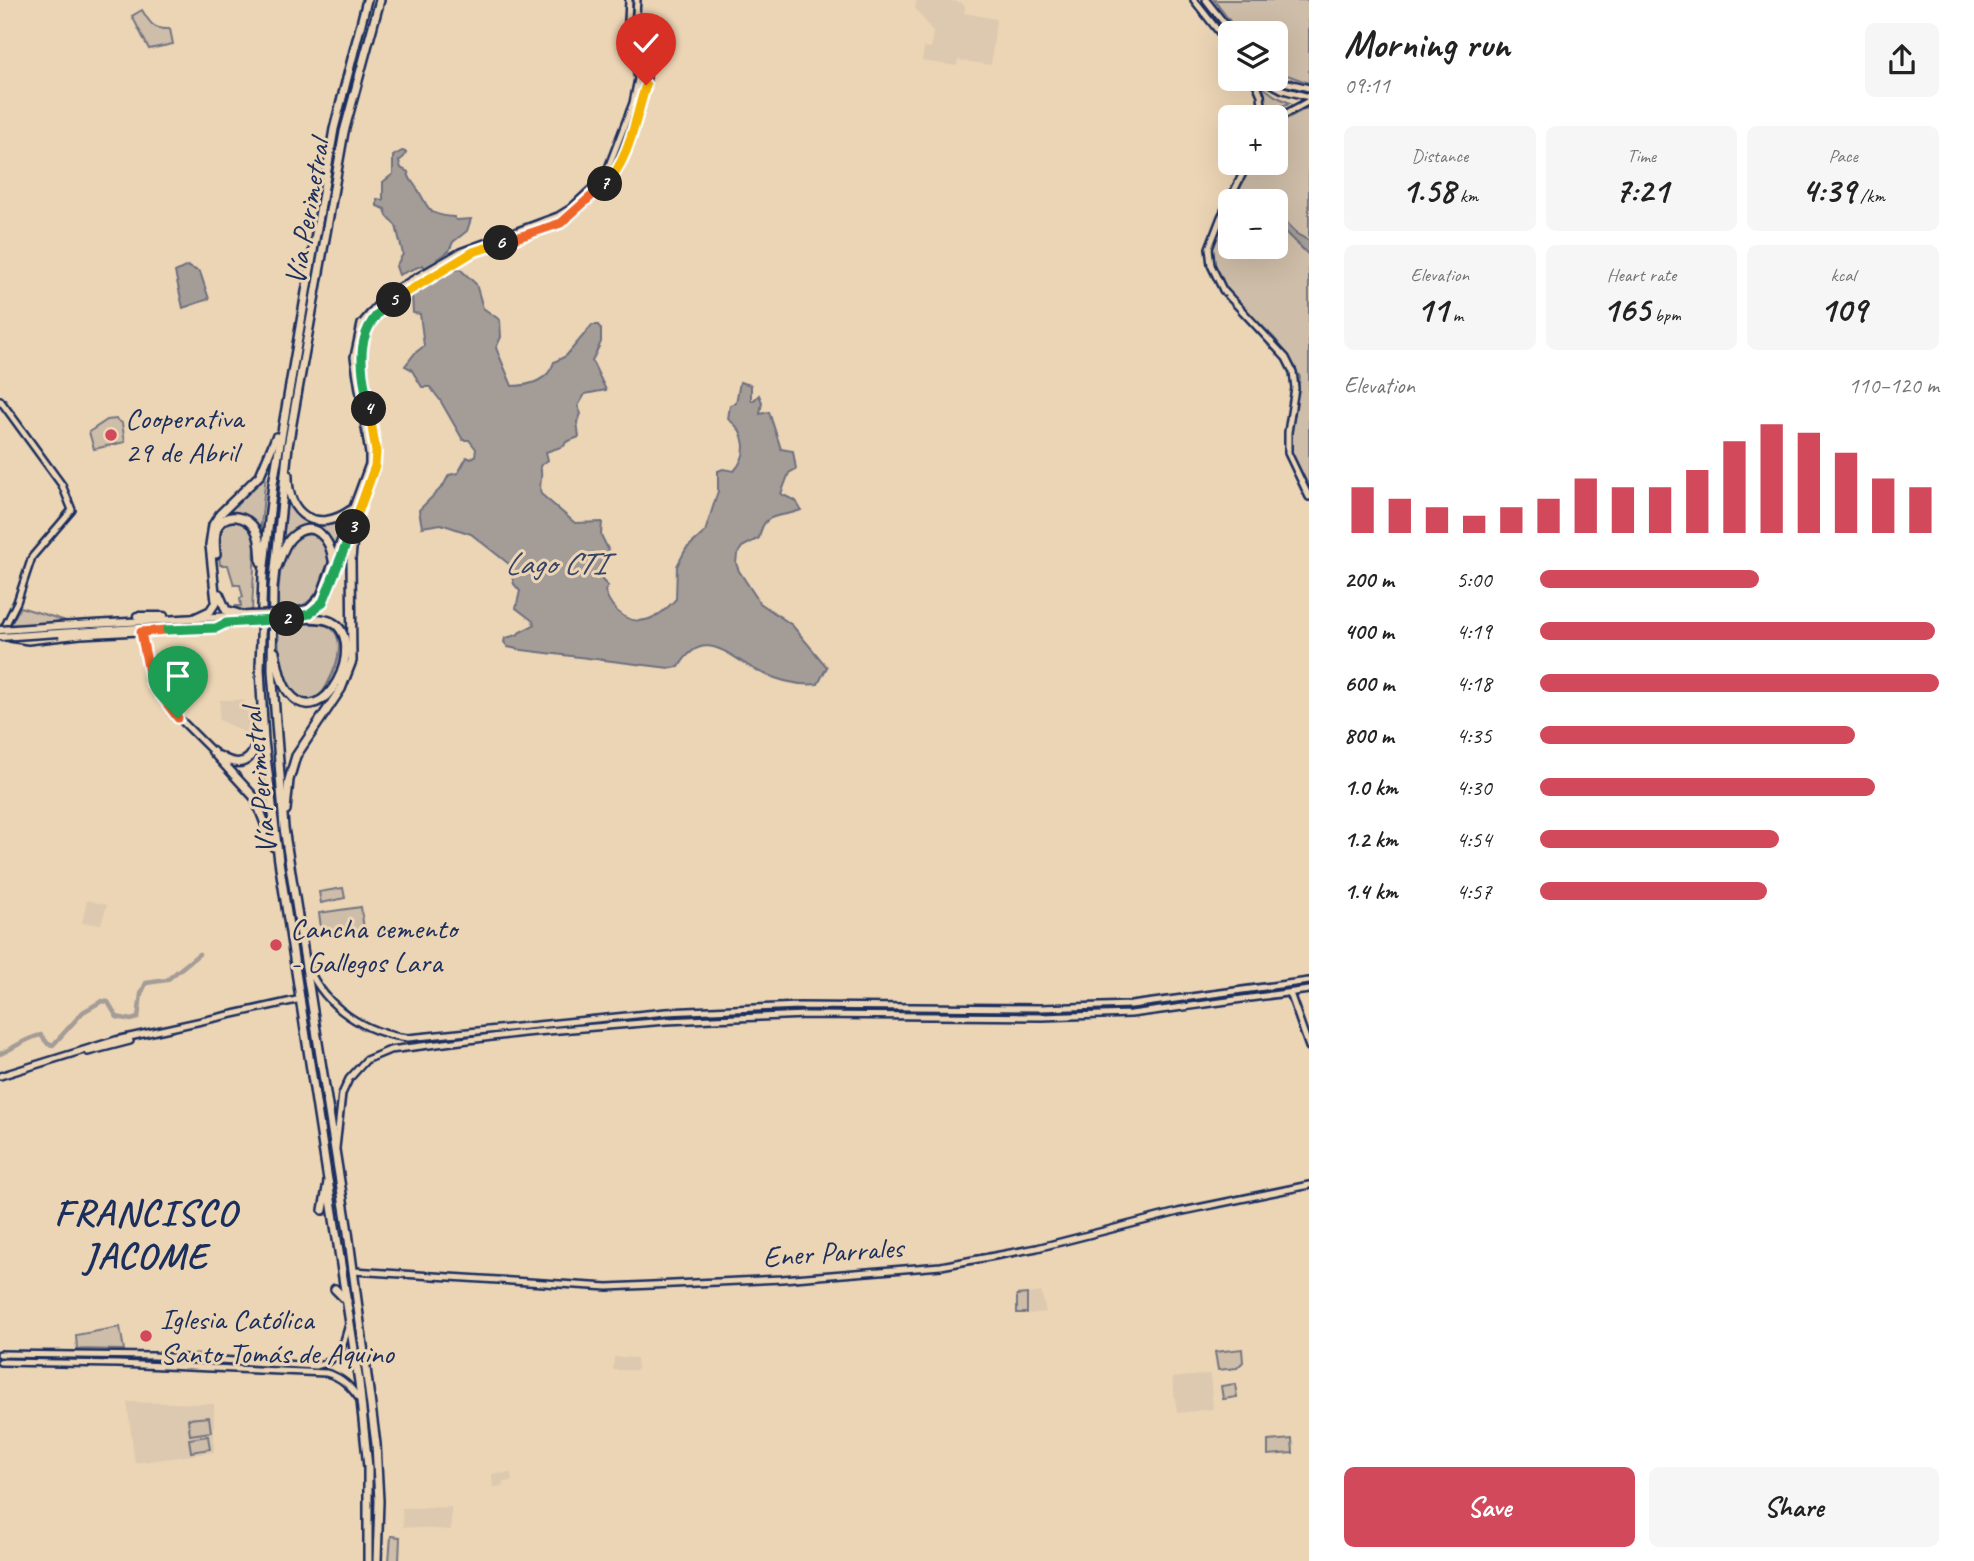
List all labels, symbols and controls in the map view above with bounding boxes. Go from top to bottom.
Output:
pin [616,13,676,85]
map controls [1218,21,1288,259]
button: layers [1218,21,1288,91]
text: Morning run [1344,21,1510,68]
button: share [1865,23,1939,97]
icon: check [627,24,665,62]
text: 09:11 [1344,71,1390,100]
button: + [1218,105,1288,175]
street label: Vía Perimetral [276,132,339,288]
text: Distance [1411,144,1468,168]
text: Time [1627,144,1656,168]
text: Pace [1829,144,1858,168]
pin: 7 [588,166,622,202]
text: 1.58 [1401,168,1455,213]
text: 7:21 [1614,168,1669,213]
text: 4:39 [1802,168,1855,213]
text: 7 [600,171,609,195]
text: km [1455,184,1478,208]
text: /km [1855,184,1885,208]
button: − [1218,189,1288,259]
pin: 6 [484,226,518,260]
text: 6 [496,230,505,254]
text: Elevation [1411,263,1469,287]
text: Heart rate [1607,263,1676,287]
text: kcal [1831,263,1856,287]
pin: 5 [376,282,412,318]
text: 5 [389,287,398,311]
text: 11 [1416,287,1448,332]
text: 165 [1602,287,1650,332]
text: 109 [1820,287,1867,332]
text: m [1448,303,1463,327]
text: bpm [1650,303,1681,327]
text: Elevation [1344,371,1415,400]
text: 110–120 m [1848,371,1939,400]
pin: 4 [352,392,386,426]
text: 4 [364,396,373,420]
place label: Cooperativa 29 de Abril [125,399,246,471]
marker: Cooperativa 29 de Abril [103,427,119,443]
pin: 3 [336,510,370,544]
text: 3 [348,514,357,538]
water label: Lago CTI [505,543,617,584]
text: 200 m [1344,565,1394,594]
text: 5:00 [1456,565,1492,594]
pin: 2 [270,602,304,636]
text: 2 [282,606,291,630]
text: 400 m [1344,617,1394,646]
text: 4:19 [1456,617,1492,646]
pin [148,646,208,718]
icon: arrive [159,657,197,695]
text: 600 m [1344,669,1394,698]
text: 4:18 [1456,669,1492,698]
street label: Vía Perimetral [232,701,286,856]
text: 800 m [1344,721,1394,750]
text: 4:35 [1456,721,1492,750]
text: 1.0 km [1344,773,1398,802]
text: 4:30 [1456,773,1492,802]
text: 1.2 km [1344,825,1398,854]
text: 4:54 [1456,825,1492,854]
text: 1.4 km [1344,877,1398,906]
text: 4:57 [1456,877,1492,906]
place label: Cancha cemento - Gallegos Lara [290,909,460,981]
marker: Cancha cemento - Gallegos Lara [268,937,284,953]
district label: FRANCISCO JACOME [54,1189,241,1279]
street label: Ener Parrales [762,1228,907,1276]
place label: Iglesia Católica Santo Tomás de Aquino [160,1300,395,1372]
marker: Iglesia Católica Santo Tomás de Aquino [138,1328,154,1344]
button: Save [1344,1467,1635,1547]
button: Share [1649,1467,1939,1547]

